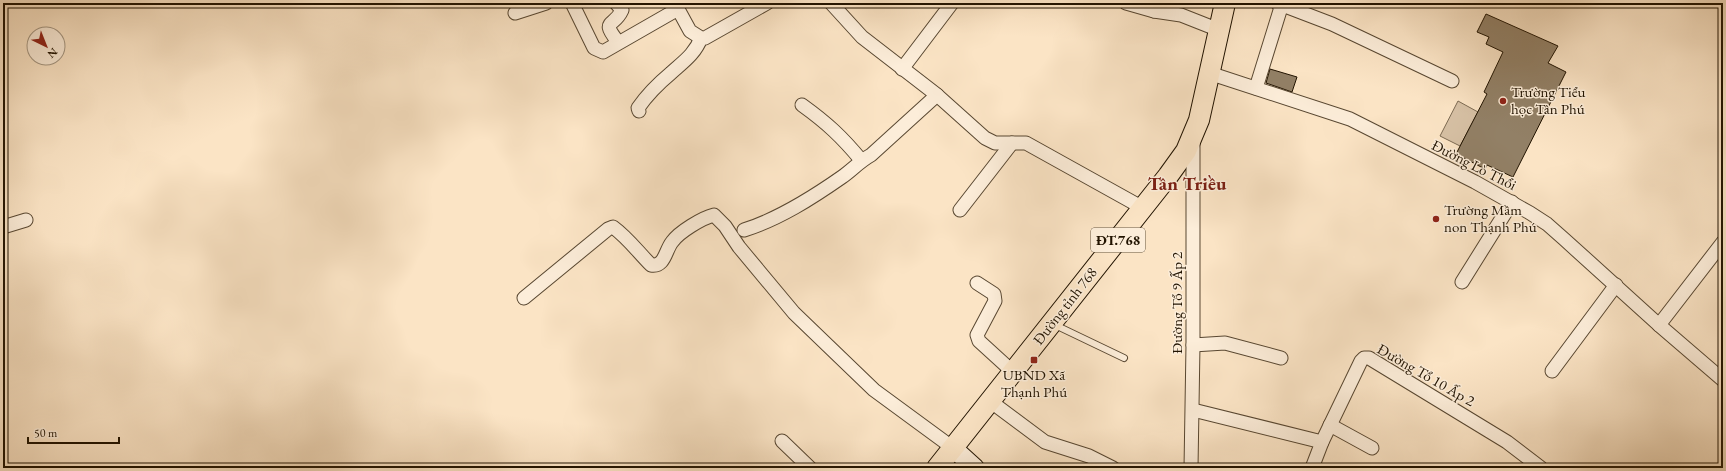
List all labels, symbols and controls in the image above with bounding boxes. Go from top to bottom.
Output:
north arrow [26,26,66,66]
text: N [45,45,61,62]
place label: Trường Tiểu học Tân Phú [1511,82,1586,118]
marker: Trường Tiểu học Tân Phú [1498,96,1508,106]
street label: Đường Lò Thổi [1429,135,1520,194]
district label: Tân Triều [1148,171,1227,196]
place label: Trường Mầm non Thạnh Phú [1444,200,1537,236]
marker: Trường Mầm non Thạnh Phú [1431,214,1441,224]
road number: ĐT.768 [1091,228,1145,252]
street label: Đường Tổ 9 Ấp 2 [1167,251,1186,354]
street label: Đường tỉnh 768 [1028,263,1101,348]
street label: Đường Tổ 10 Ấp 2 [1374,339,1479,411]
marker: UBND Xã Thạnh Phú [1029,355,1039,365]
place label: UBND Xã Thạnh Phú [1001,365,1067,401]
scale bar [28,419,119,445]
text: 50 m [34,425,58,441]

